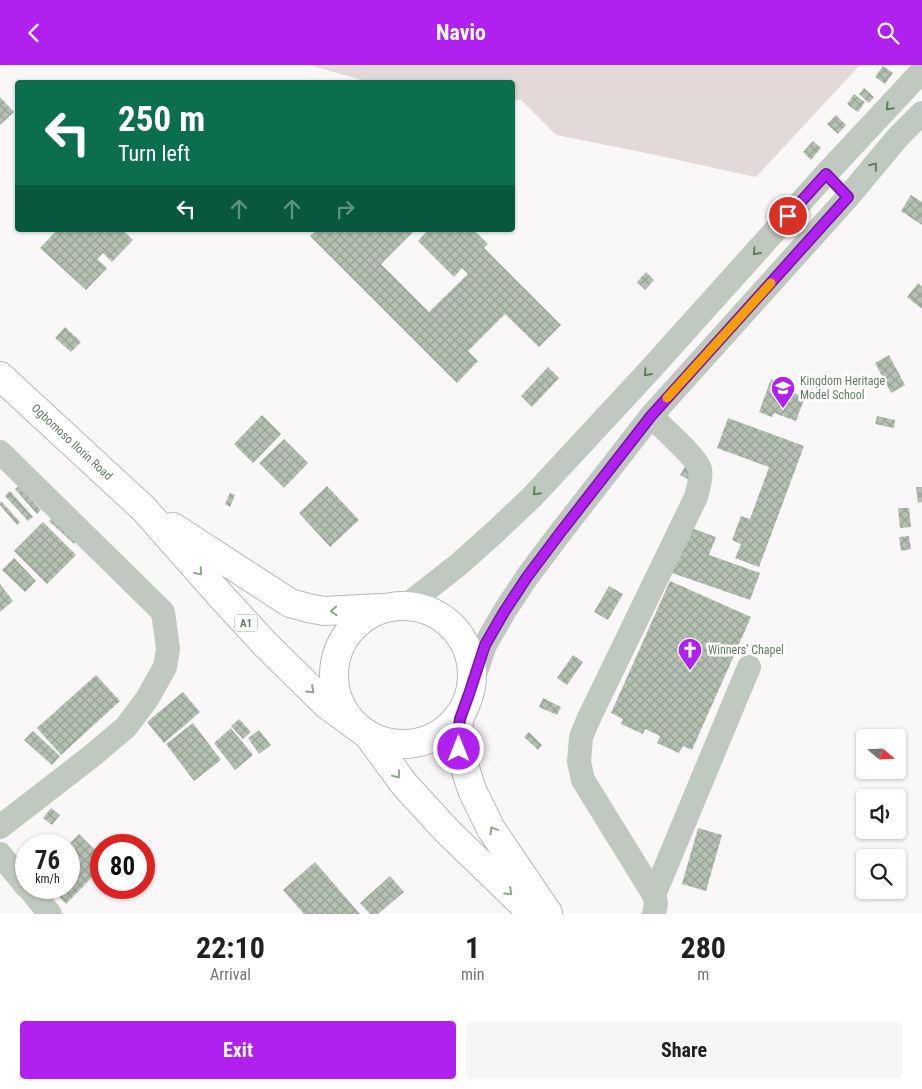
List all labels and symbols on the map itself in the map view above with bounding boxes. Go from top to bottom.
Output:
one-way arrow [886,101,895,110]
one-way arrow [868,163,876,172]
pin [767,195,809,237]
one-way arrow [752,247,761,256]
one-way arrow [644,368,653,377]
place label: Kingdom Heritage Model School [800,374,885,402]
school or university icon: Kingdom Heritage Model School [770,375,796,409]
street label: Ogbomoso Ilorin Road [29,401,115,483]
one-way arrow [533,486,542,495]
one-way arrow [194,566,203,575]
one-way arrow [330,605,338,616]
road number: A1 [235,615,257,631]
church icon: Winners' Chapel [677,637,703,671]
place label: Winners' Chapel [708,643,784,657]
one-way arrow [305,684,314,693]
position arrow [432,722,484,774]
north arrow [856,729,906,779]
one-way arrow [391,769,399,778]
one-way arrow [489,827,499,836]
speed limit sign: 80 [90,834,155,899]
one-way arrow [504,886,513,895]

